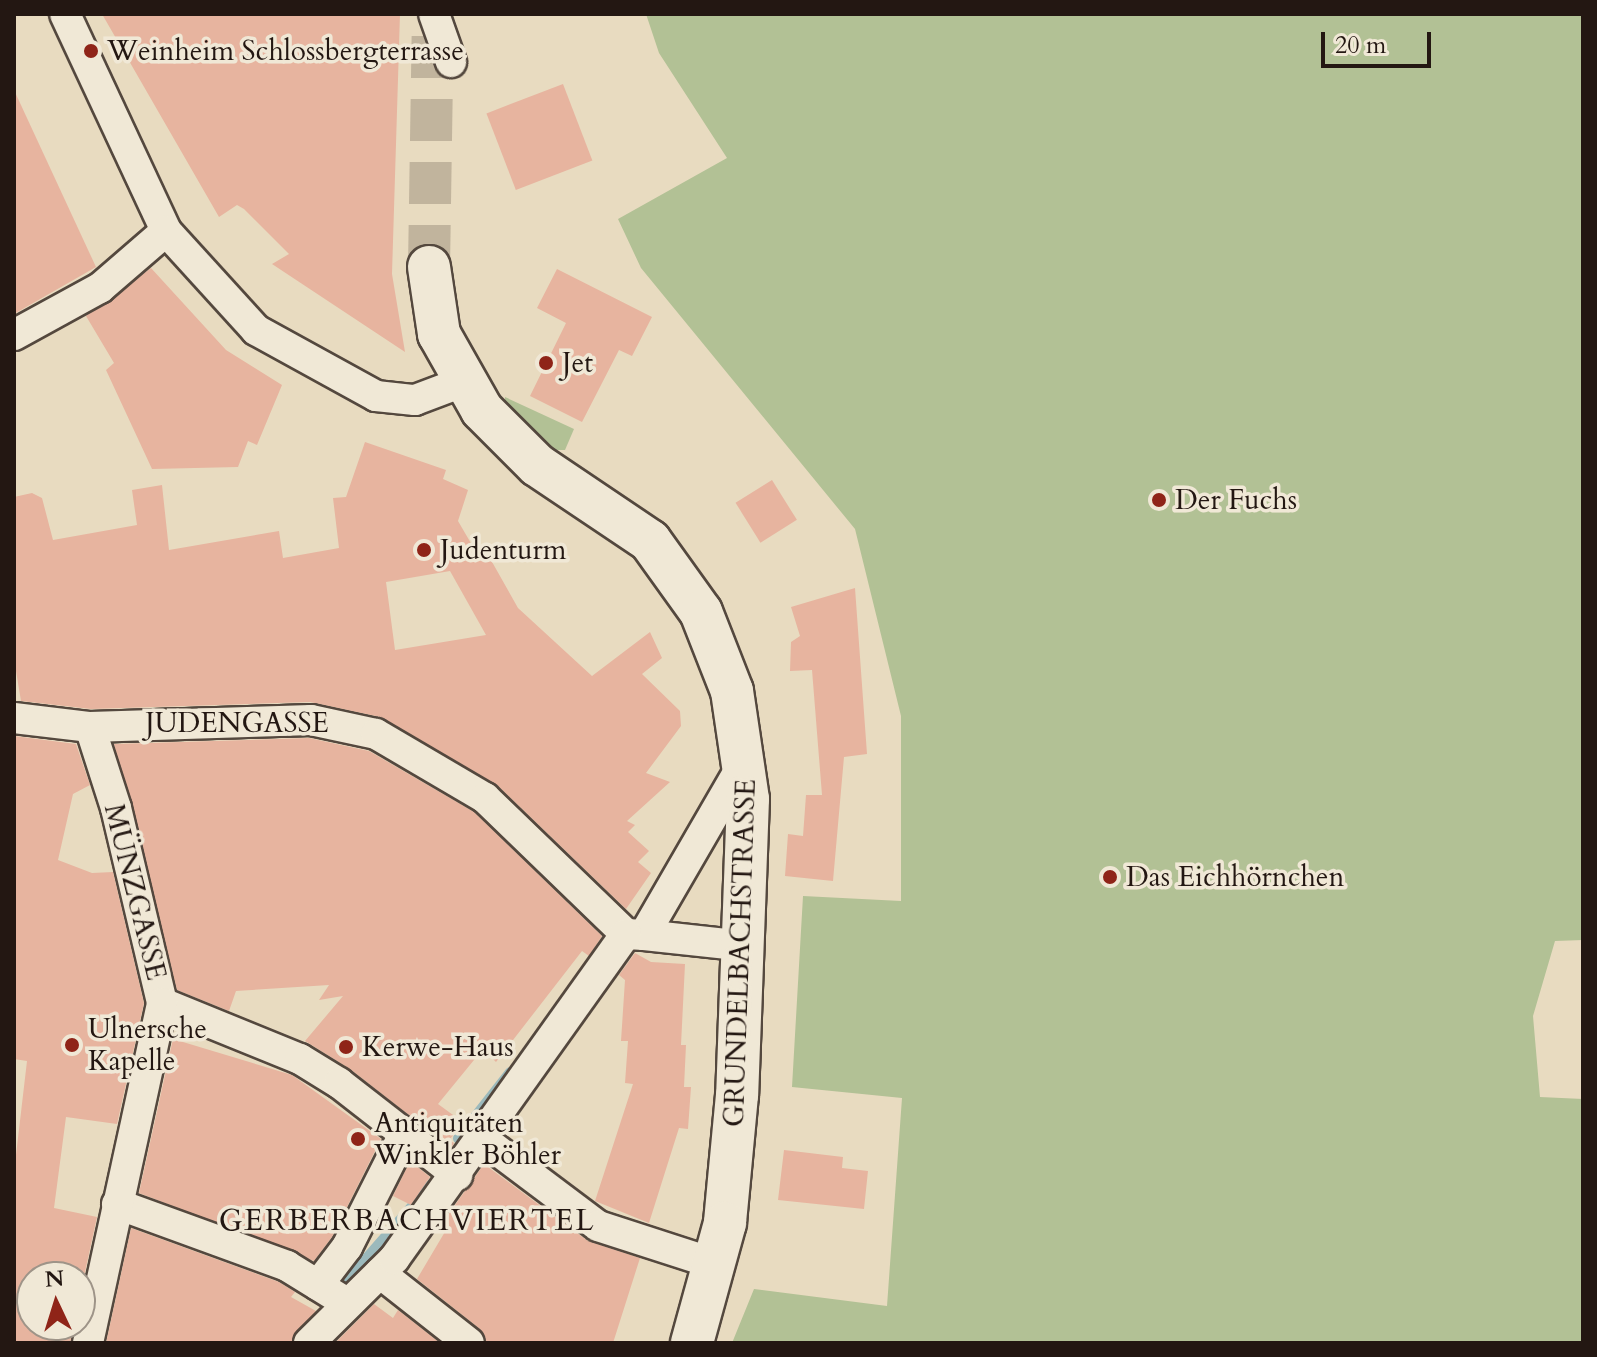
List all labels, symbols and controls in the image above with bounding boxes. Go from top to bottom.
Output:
scale bar [1325,16,1435,66]
text: 20 m [1335,29,1386,62]
place label: Weinheim Schlossbergterrasse [107,34,464,68]
marker: Weinheim Schlossbergterrasse [82,42,100,60]
place label: Jet [562,346,593,380]
marker: Jet [537,354,555,372]
place label: Der Fuchs [1175,483,1297,517]
marker: Der Fuchs [1150,491,1168,509]
place label: Judenturm [440,533,566,567]
marker: Judenturm [415,541,433,559]
street label: JUDENGASSE [145,706,329,740]
street label: GRUNDELBACHSTRASSE [717,778,763,1128]
street label: MÜNZGASSE [97,800,173,984]
place label: Das Eichhörnchen [1126,860,1344,894]
marker: Das Eichhörnchen [1101,868,1119,886]
place label: Ulnersche Kapelle [88,1012,207,1078]
place label: Kerwe-Haus [362,1030,514,1064]
marker: Ulnersche Kapelle [63,1036,81,1054]
marker: Kerwe-Haus [337,1038,355,1056]
place label: Antiquitäten Winkler Böhler [374,1106,561,1172]
marker: Antiquitäten Winkler Böhler [349,1130,367,1148]
district label: GERBERBACHVIERTEL [219,1203,595,1239]
north arrow [16,1261,96,1341]
text: N [44,1263,65,1295]

